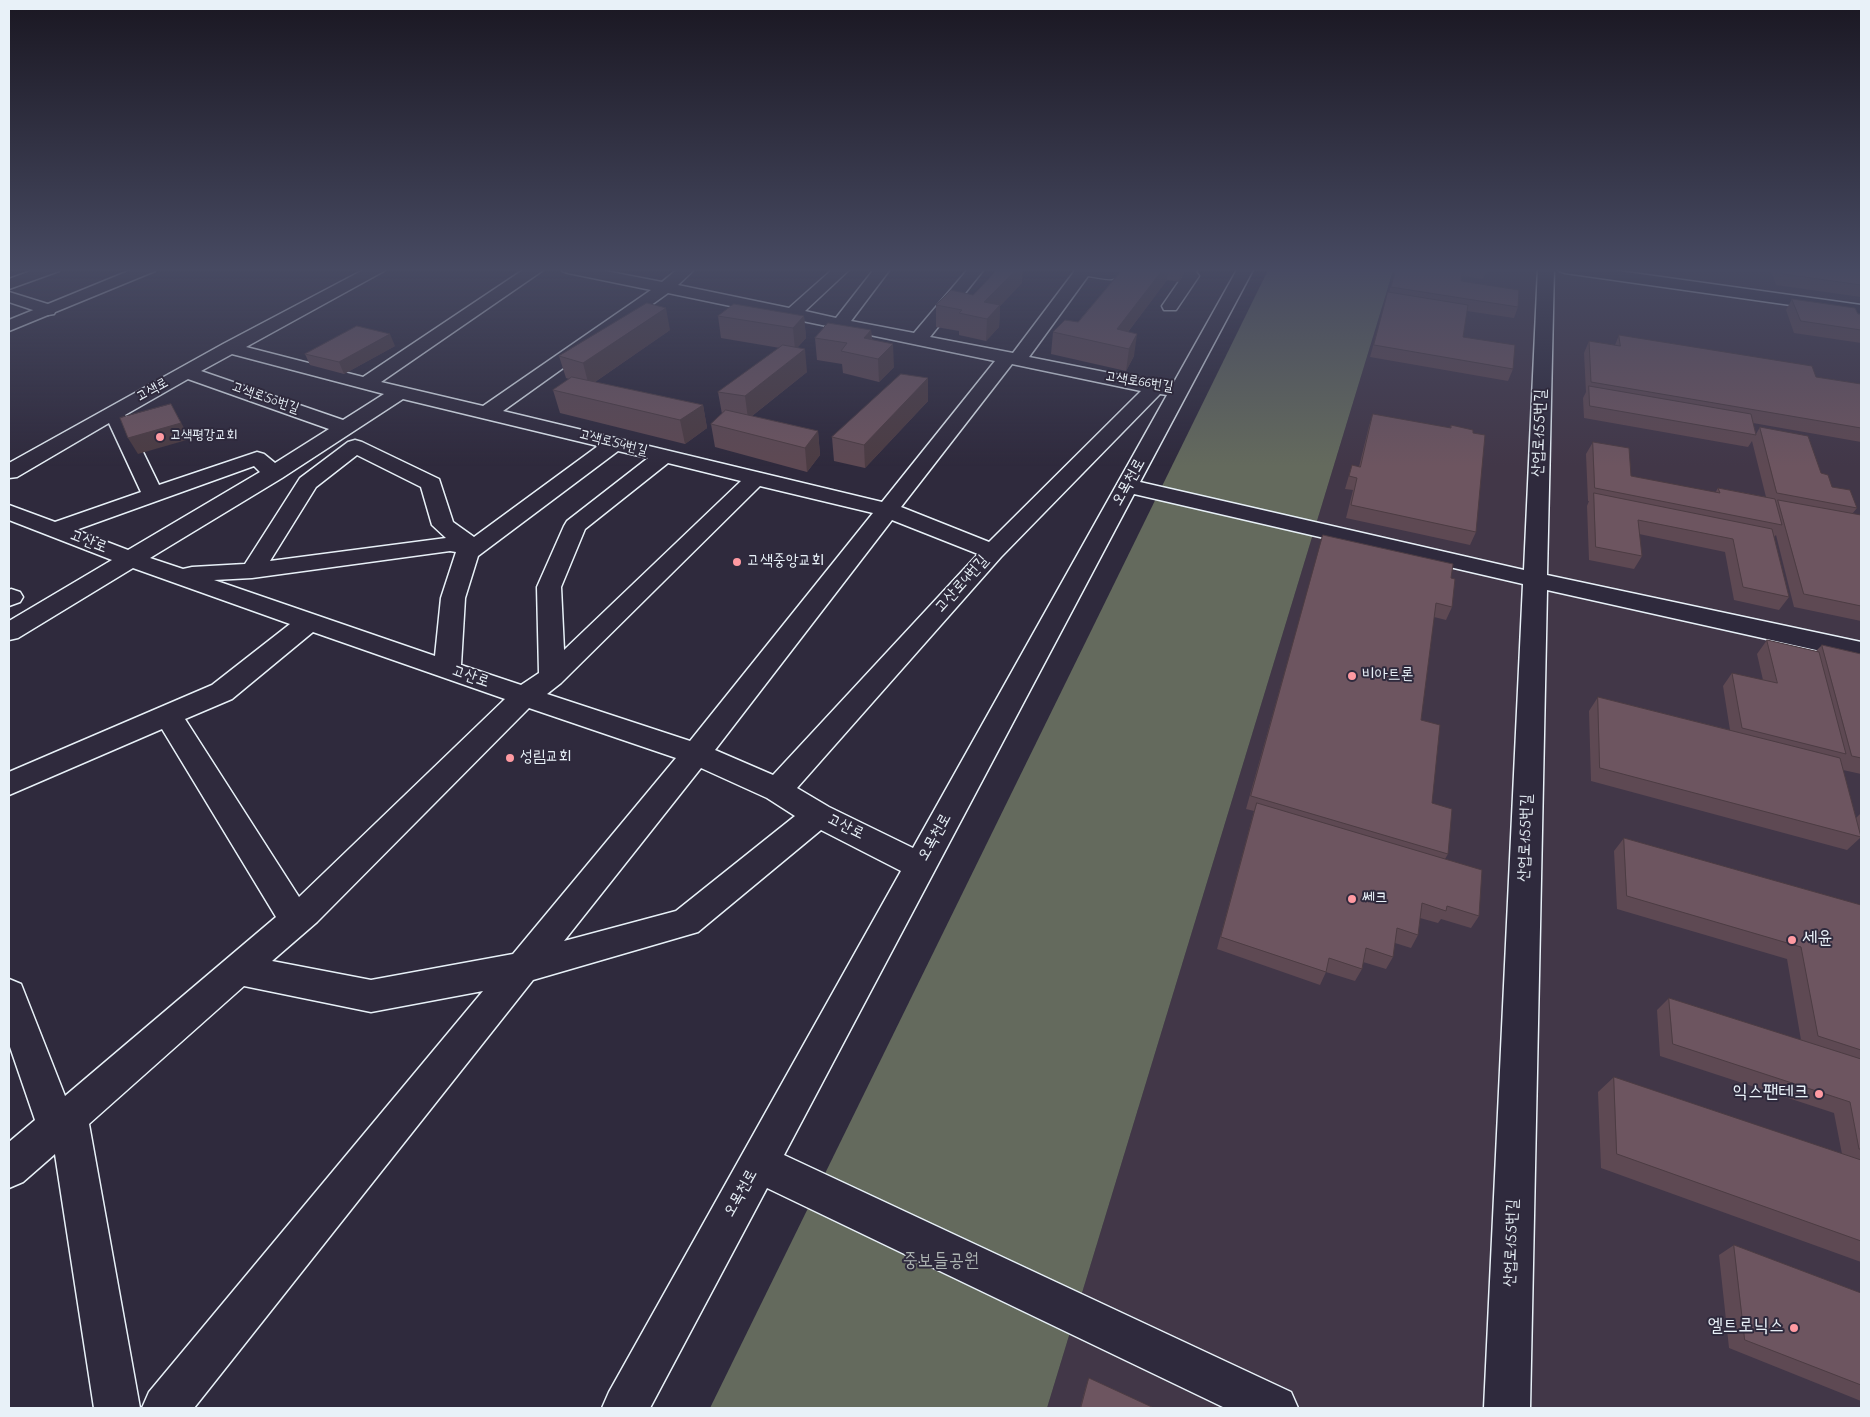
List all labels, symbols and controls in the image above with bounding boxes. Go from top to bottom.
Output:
street label: 고색로66번길 [1104,369,1174,397]
street label: 고색로 [134,375,172,407]
street label: 고색로50번길 [229,380,301,418]
street label: 산업로155번길 [1530,389,1552,477]
street label: 고색로54번길 [577,427,649,461]
place label: 고색평강교회 [170,429,238,445]
marker: 고색평강교회 [154,431,166,443]
street label: 오목천로 [1109,456,1151,510]
street label: 고산로 [67,527,109,559]
place label: 고색중앙교회 [747,552,824,572]
street label: 고산로4번길 [932,552,994,618]
marker: 고색중앙교회 [731,556,743,568]
street label: 고산로 [449,663,491,693]
place label: 비아트론 [1362,666,1414,686]
marker: 비아트론 [1346,670,1358,682]
place label: 성림교회 [520,748,572,768]
marker: 성림교회 [504,752,516,764]
street label: 산업로155번길 [1516,794,1538,882]
street label: 고산로 [823,811,867,845]
street label: 오목천로 [915,811,957,865]
place label: 쎄크 [1362,889,1388,909]
marker: 쎄크 [1346,893,1358,905]
place label: 세윤 [1802,929,1833,951]
marker: 세윤 [1786,934,1798,946]
place label: 익스팬테크 [1733,1083,1809,1105]
marker: 익스팬테크 [1813,1088,1825,1100]
street label: 오목천로 [721,1167,763,1221]
street label: 산업로155번길 [1502,1199,1524,1287]
park label: 중보들공원 [903,1252,979,1274]
place label: 엘트로닉스 [1708,1317,1784,1339]
marker: 엘트로닉스 [1788,1322,1800,1334]

